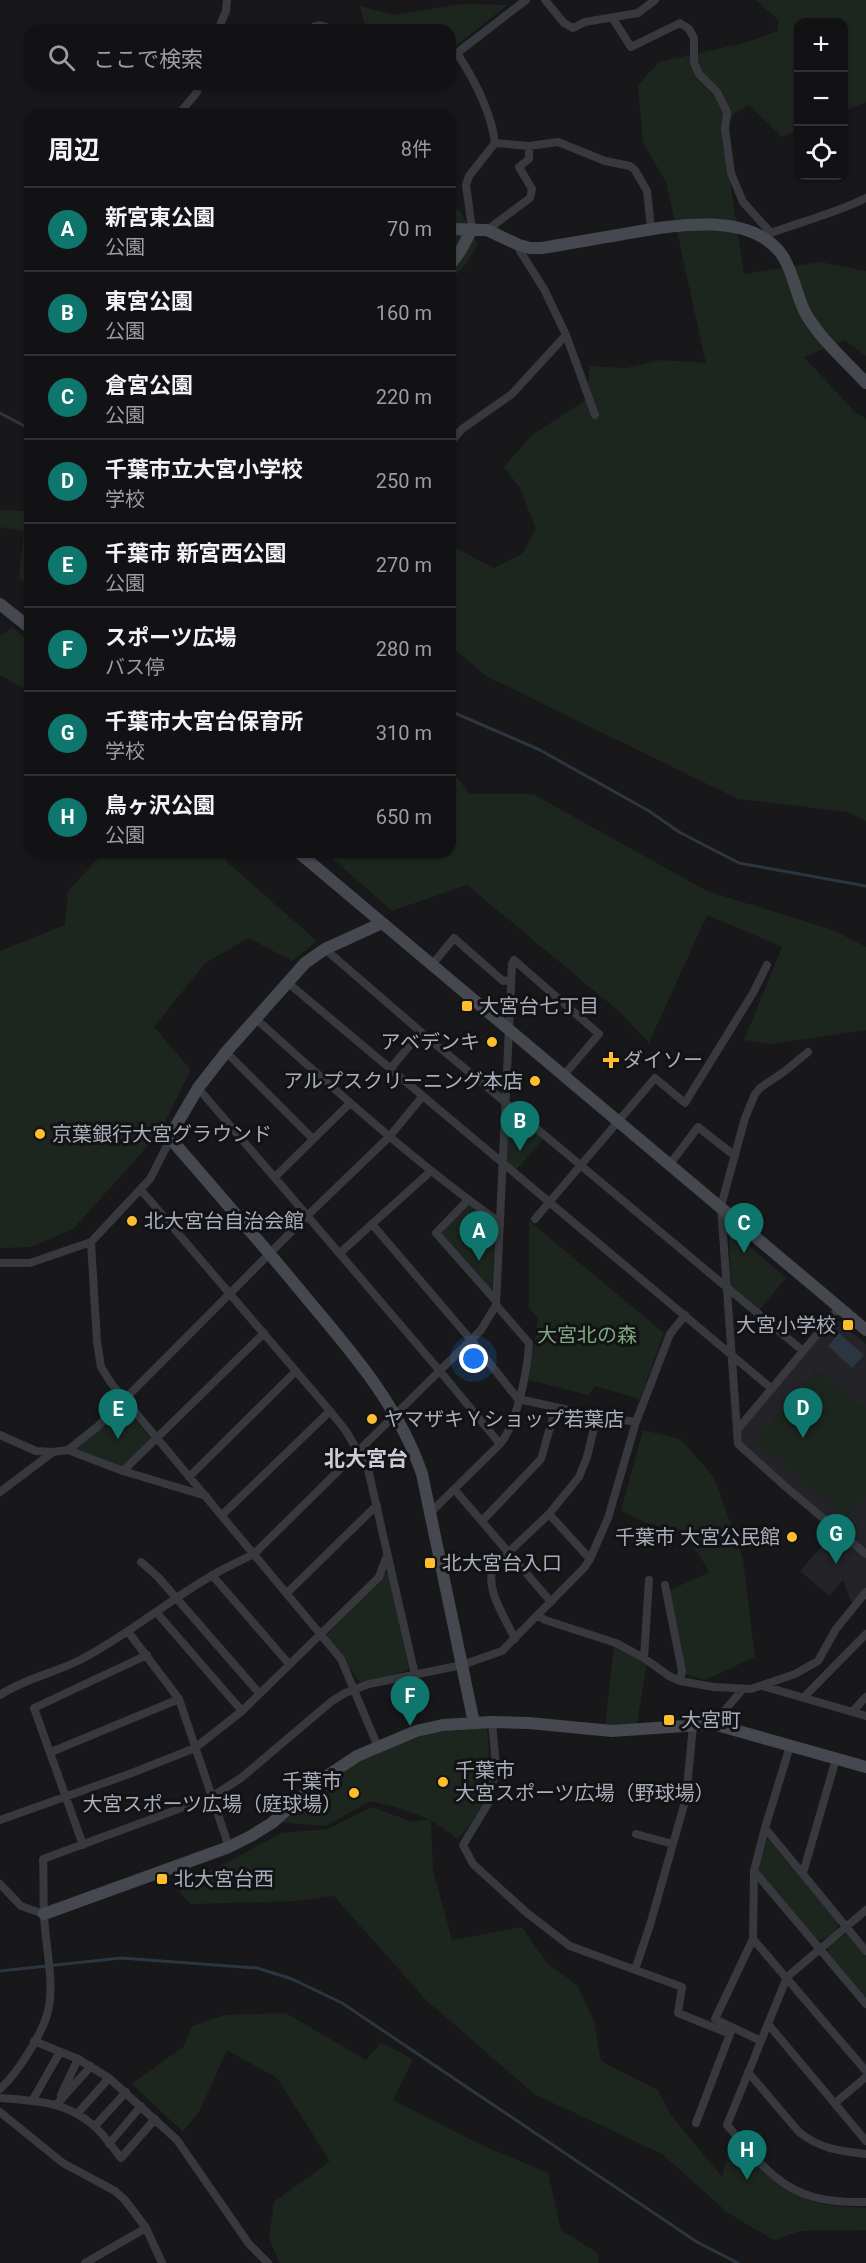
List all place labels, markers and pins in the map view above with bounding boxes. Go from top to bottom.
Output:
place label: 大宮台七丁目 [479,994,599,1018]
marker: 大宮台七丁目 [460,999,474,1013]
place label: アベデンキ [380,1030,480,1054]
marker: アベデンキ [485,1035,499,1049]
place label: ダイソー [623,1048,703,1072]
marker: ダイソー [604,1053,618,1067]
place label: アルプスクリーニング本店 [283,1069,523,1093]
marker: アルプスクリーニング本店 [528,1074,542,1088]
pin: B [500,1102,540,1151]
place label: 京葉銀行大宮グラウンド [52,1122,272,1146]
marker: 京葉銀行大宮グラウンド [33,1127,47,1141]
pin: C [724,1204,764,1253]
place label: 北大宮台自治会館 [144,1209,304,1233]
pin: A [460,1212,498,1261]
marker: 北大宮台自治会館 [125,1214,139,1228]
place label: 大宮小学校 [736,1313,836,1337]
marker: 大宮小学校 [841,1318,855,1332]
pin: D [784,1388,822,1438]
pin: E [98,1390,138,1439]
place label: ヤマザキＹショップ若葉店 [384,1407,624,1431]
marker: ヤマザキＹショップ若葉店 [365,1412,379,1426]
pin: G [816,1514,856,1564]
place label: 千葉市 大宮公民館 [615,1525,780,1549]
marker: 千葉市 大宮公民館 [785,1530,799,1544]
place label: 北大宮台入口 [442,1551,562,1575]
marker: 北大宮台入口 [423,1556,437,1570]
pin: F [390,1676,430,1726]
place label: 大宮町 [681,1708,741,1732]
marker: 大宮町 [662,1713,676,1727]
place label: 千葉市 大宮スポーツ広場（野球場） [455,1758,715,1805]
place label: 千葉市 大宮スポーツ広場（庭球場） [82,1769,342,1816]
marker: 千葉市 大宮スポーツ広場（野球場） [436,1775,450,1789]
marker: 千葉市 大宮スポーツ広場（庭球場） [347,1786,361,1800]
place label: 北大宮台西 [174,1867,274,1891]
marker: 北大宮台西 [155,1872,169,1886]
pin: H [728,2130,766,2180]

